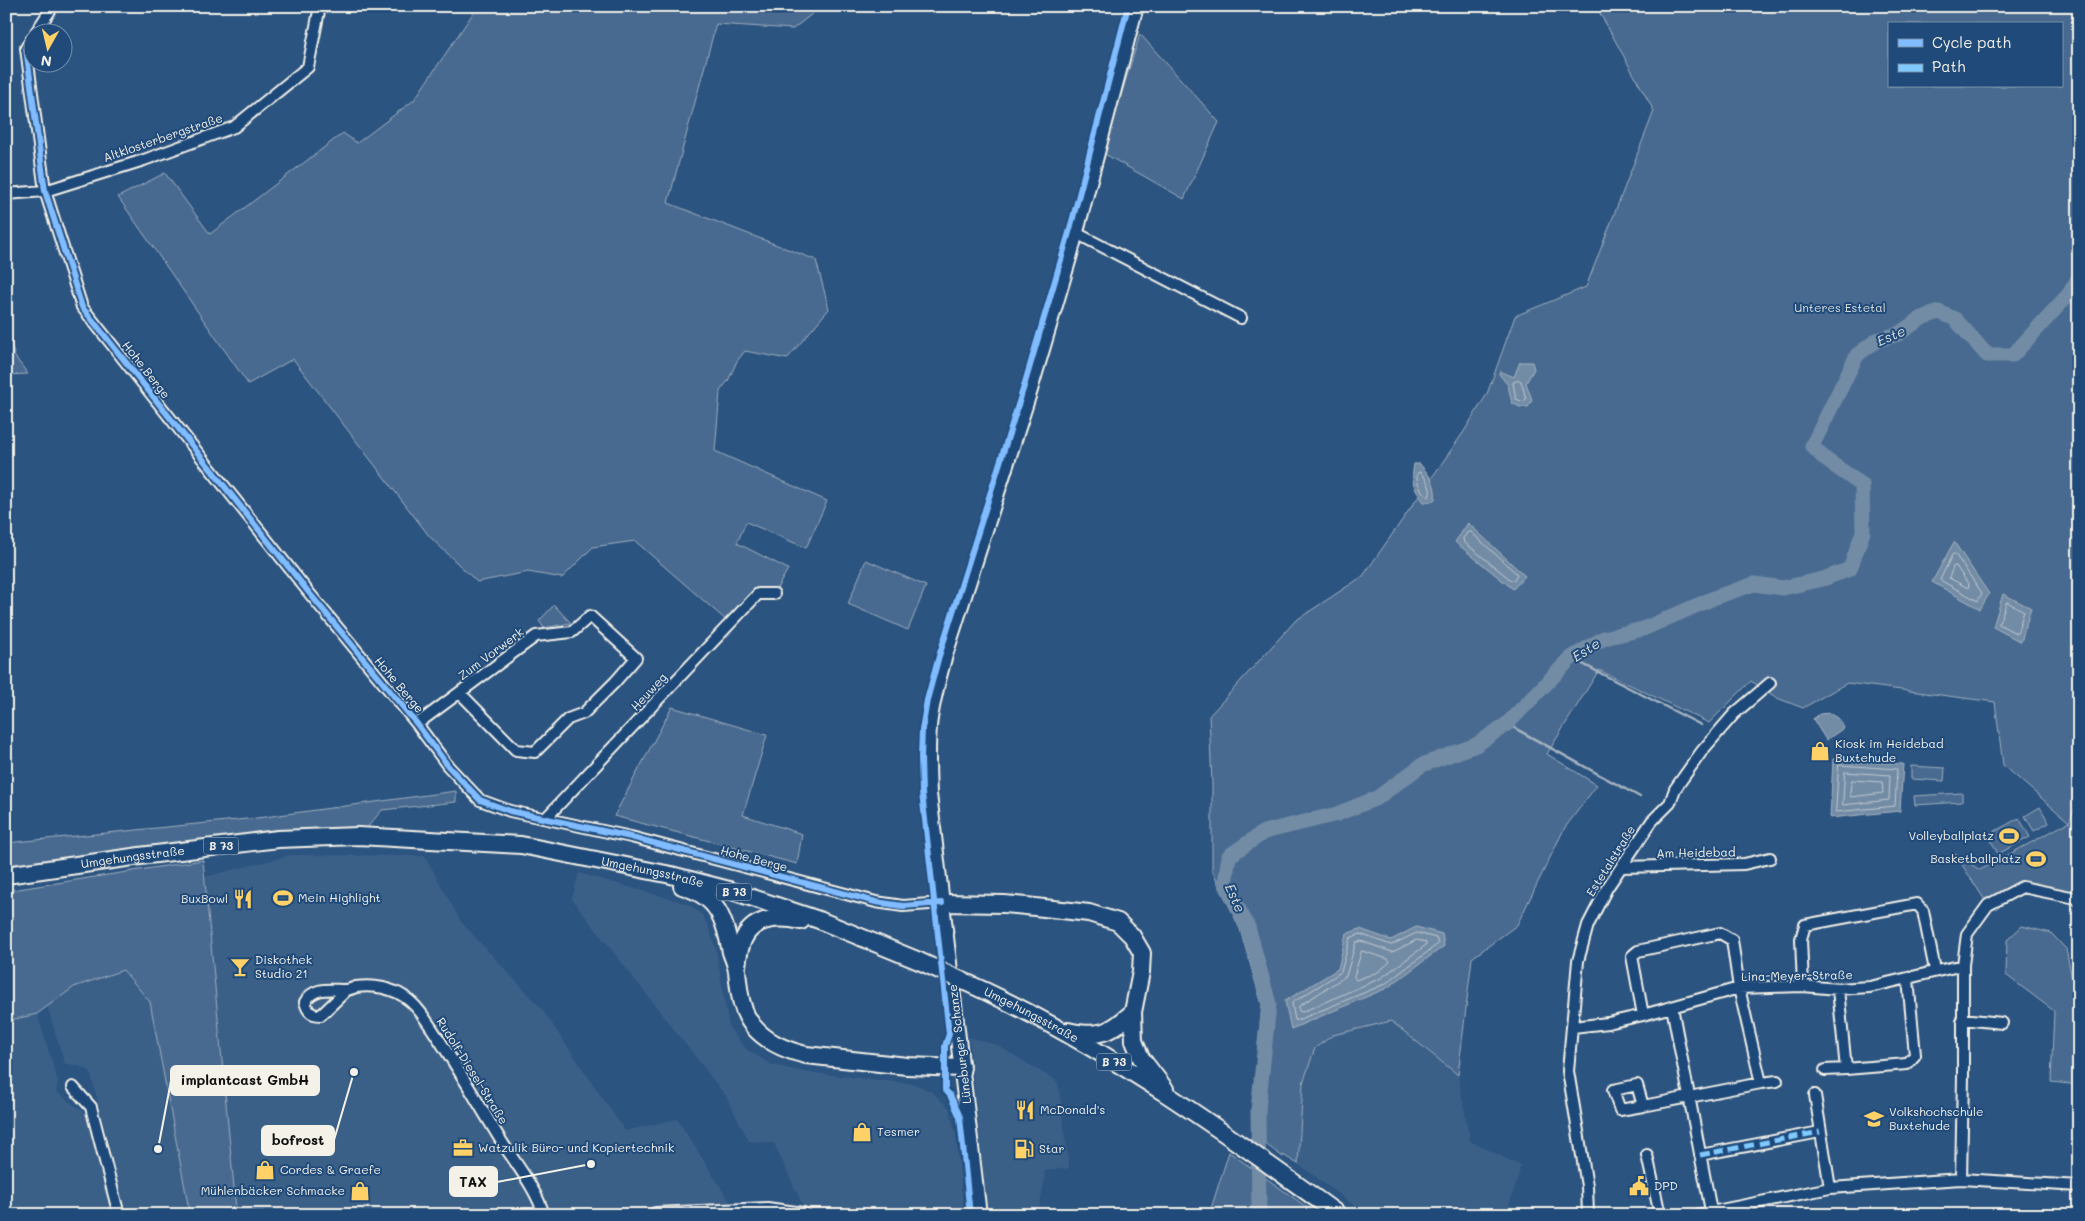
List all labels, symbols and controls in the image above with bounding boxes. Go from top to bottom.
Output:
north arrow [22,22,72,72]
legend [1888,22,2062,88]
text: Cycle path [1932,32,2011,52]
text: N [40,51,53,72]
text: Path [1932,56,1966,76]
street label: Altklosterbergstraße [101,109,225,165]
park label: Unteres Estetal [1794,299,1886,315]
water label: Este [1873,321,1908,350]
street label: Hohe Berge [119,337,174,402]
street label: Zum Vorwerk [454,623,526,683]
water label: Este [1568,634,1603,666]
street label: Hohe Berge [371,653,428,716]
street label: Heuweg [627,669,670,714]
place label: Kiosk im Heidebad Buxtehude [1835,735,1944,765]
shop icon: Kiosk im Heidebad Buxtehude [1809,740,1831,762]
street label: Estetalstraße [1582,822,1638,899]
sports icon: Volleyballplatz [1998,825,2020,847]
place label: Volleyballplatz [1908,827,1994,843]
road number: B 73 [204,838,238,854]
street label: Hohe Berge [719,841,790,875]
street label: Umgehungsstraße [80,842,185,871]
street label: Am Heidebad [1656,843,1736,861]
sports icon: Basketballplatz [2025,848,2047,870]
place label: Basketballplatz [1930,850,2021,866]
street label: Umgehungsstraße [600,852,706,890]
water label: Este [1221,880,1250,915]
road number: B 73 [716,884,752,900]
sports icon: Mein Highlight [272,887,294,909]
restaurant icon: BuxBowl [232,888,254,910]
place label: Mein Highlight [298,889,381,905]
place label: BuxBowl [181,890,228,906]
place label: Diskothek Studio 21 [255,951,312,981]
bar icon: Diskothek Studio 21 [229,956,251,978]
street label: Lina-Meyer-Straße [1741,966,1853,984]
street label: Lüneburger Schanze [944,983,974,1105]
street label: Umgehungsstraße [982,983,1082,1045]
street label: Rudolf-Diesel-Straße [433,1014,512,1127]
road number: B 73 [1096,1054,1132,1070]
callout: implantcast GmbH [171,1066,319,1095]
text: implantcast GmbH [181,1070,309,1089]
restaurant icon: McDonald's [1014,1099,1036,1121]
place label: McDonald's [1040,1101,1105,1117]
place label: Volkshochschule Buxtehude [1889,1103,1983,1133]
school or university icon: Volkshochschule Buxtehude [1863,1108,1885,1130]
shop icon: Tesmer [851,1121,873,1143]
place label: Tesmer [877,1123,920,1139]
callout: bofrost [262,1126,334,1155]
text: bofrost [272,1130,324,1149]
office icon: Watzulik Büro- und Kopiertechnik [452,1137,474,1159]
fuel station icon: Star [1013,1138,1035,1160]
place label: Watzulik Büro- und Kopiertechnik [478,1139,674,1155]
place label: Star [1039,1140,1065,1156]
shop icon: Cordes & Graefe [254,1159,276,1181]
place label: Cordes & Graefe [280,1161,381,1177]
callout: TAX [450,1167,497,1196]
text: TAX [459,1172,487,1191]
public building icon: DPD [1628,1175,1650,1197]
place label: DPD [1654,1177,1678,1193]
shop icon: Mühlenbäcker Schmacke [349,1180,371,1202]
place label: Mühlenbäcker Schmacke [201,1182,345,1198]

